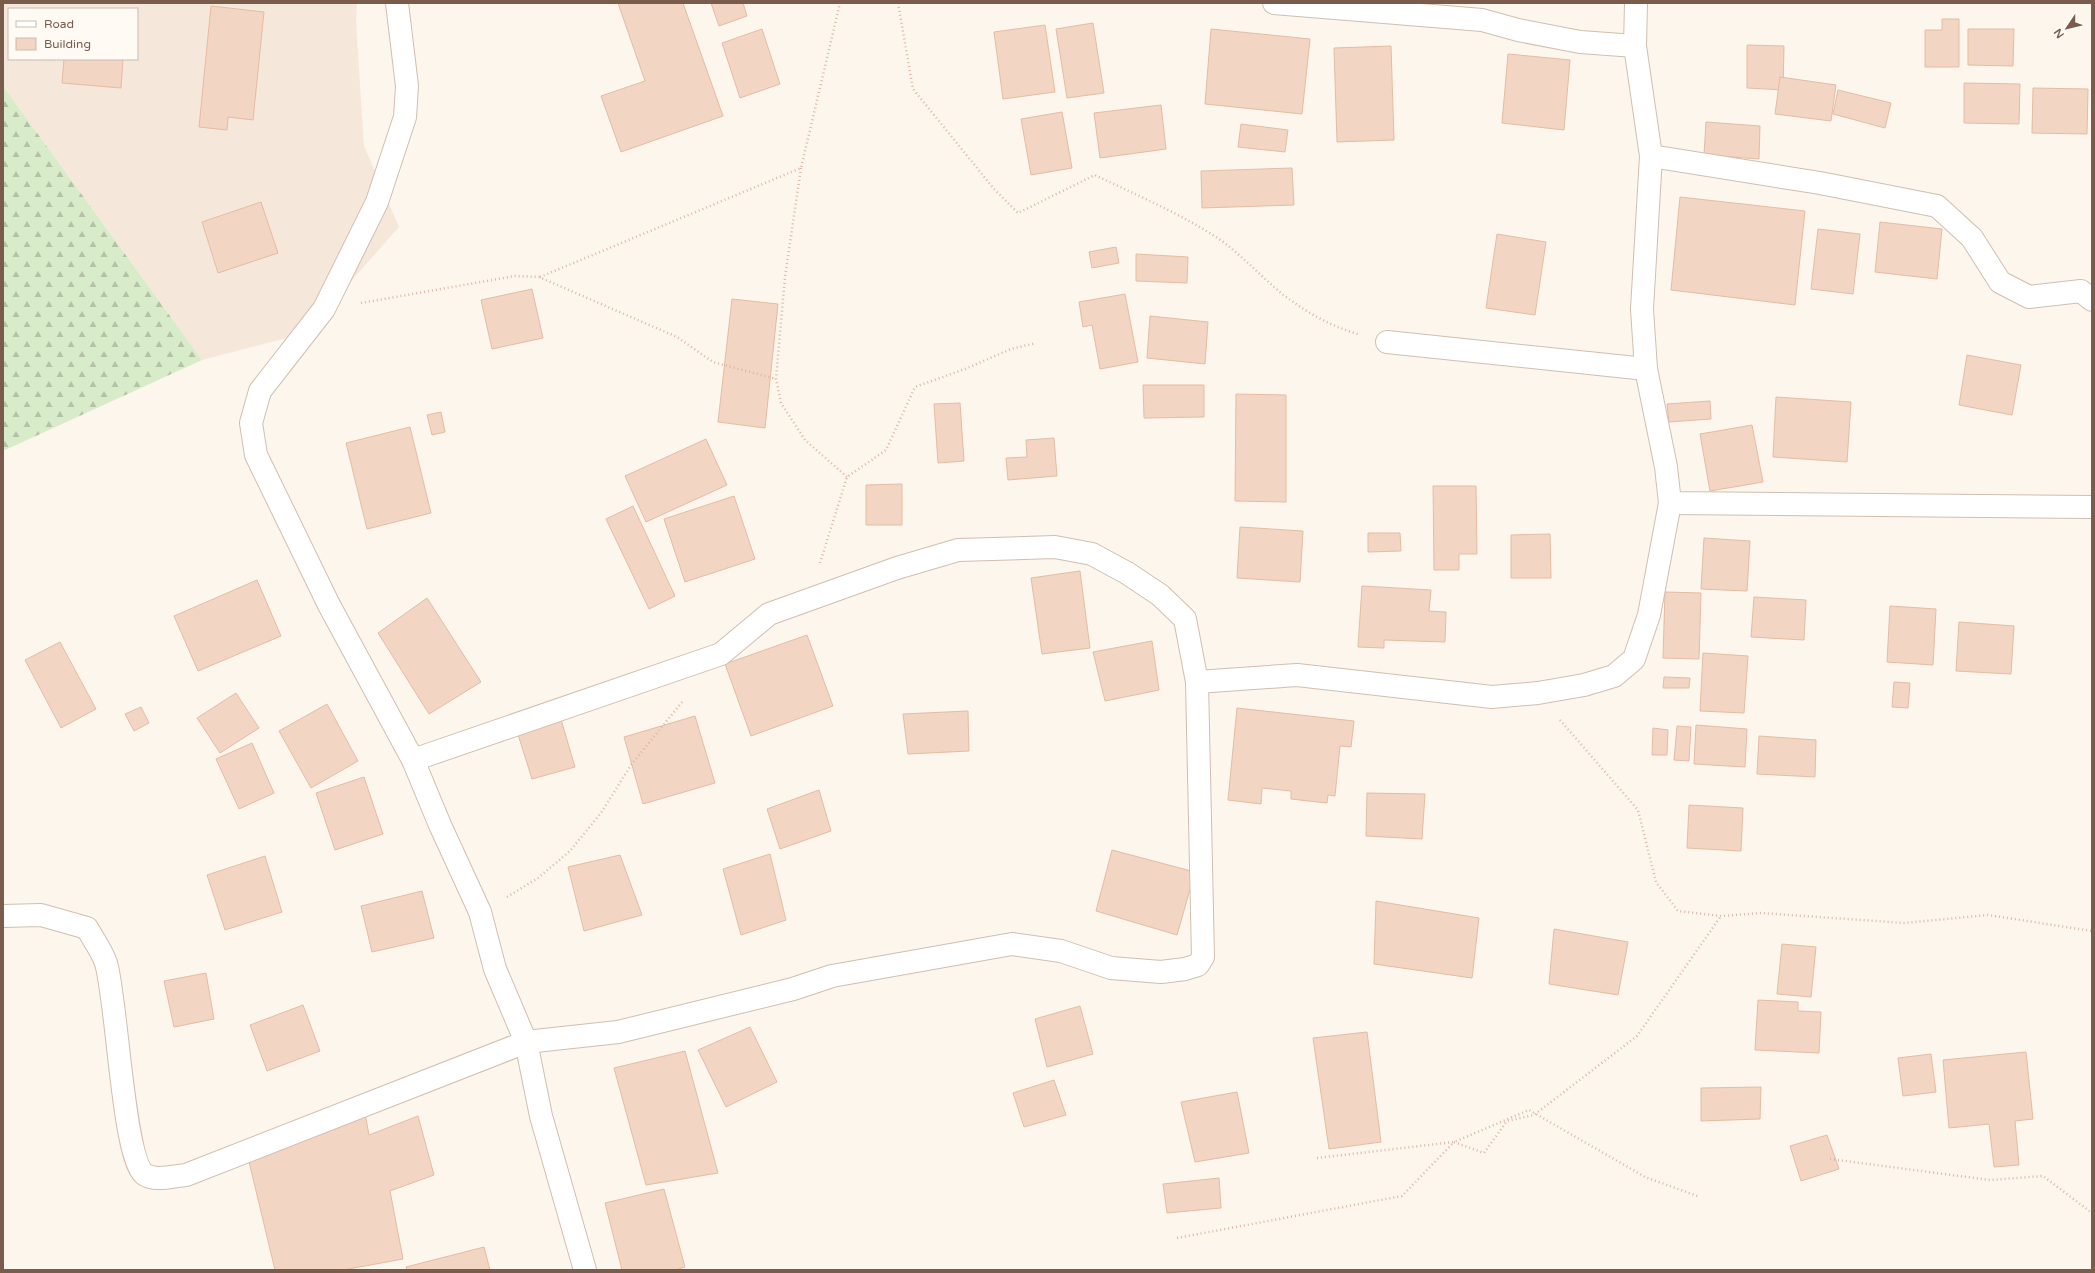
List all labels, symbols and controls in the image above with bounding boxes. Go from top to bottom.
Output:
legend [8,8,138,60]
north arrow [2047,8,2087,48]
text: Road [44,17,74,31]
text: N [2051,26,2067,41]
text: Building [44,37,91,51]

